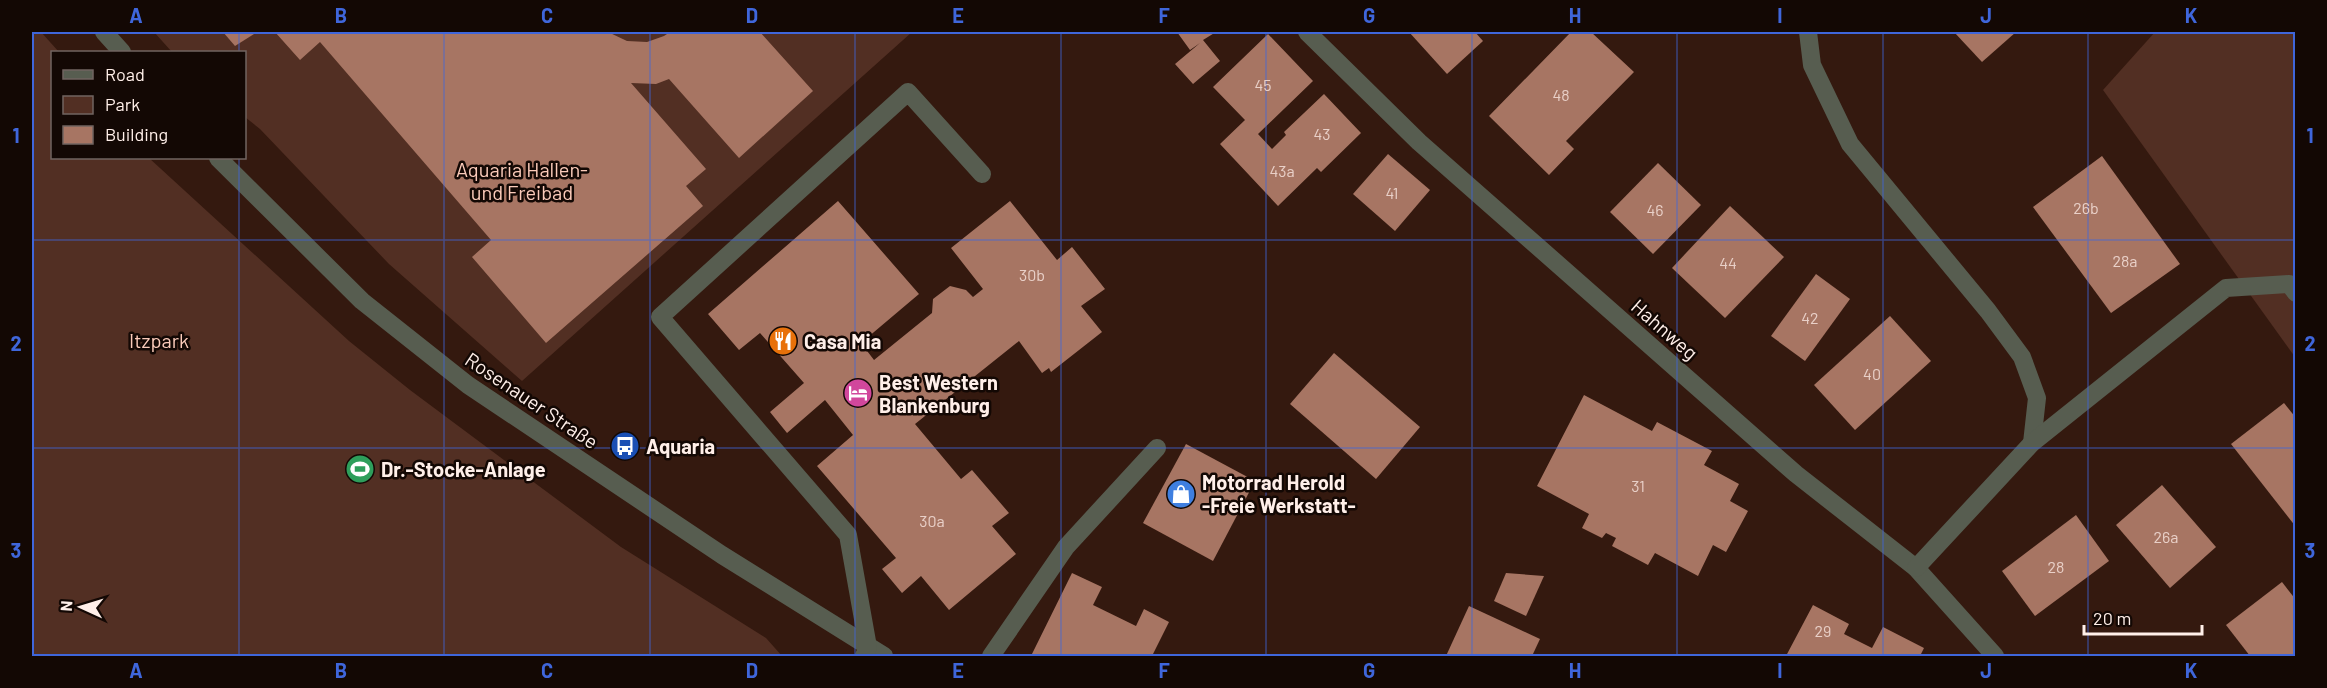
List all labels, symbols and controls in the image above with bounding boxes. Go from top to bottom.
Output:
text: A [129,3,143,27]
text: B [335,3,347,27]
text: C [541,3,553,27]
text: D [746,3,758,27]
text: E [952,3,964,27]
text: F [1158,3,1170,27]
text: G [1363,3,1375,27]
text: H [1569,3,1581,27]
text: I [1777,3,1783,27]
text: J [1980,3,1992,27]
text: K [2185,3,2198,27]
legend [51,51,246,159]
text: Road [105,63,145,85]
house number: 45 [1254,75,1272,94]
house number: 48 [1552,85,1570,104]
text: Park [105,93,140,115]
text: 1 [12,123,20,147]
text: Building [105,123,168,145]
text: 1 [2306,123,2314,147]
house number: 43 [1313,124,1331,143]
park label: Aquaria Hallen- und Freibad [456,157,588,204]
house number: 43a [1269,161,1295,180]
house number: 41 [1386,183,1398,202]
house number: 26b [2073,198,2099,217]
house number: 46 [1646,200,1664,219]
house number: 28a [2112,251,2138,270]
house number: 44 [1719,253,1737,272]
house number: 30b [1019,265,1045,284]
street label: Hahnweg [1627,294,1703,364]
house number: 42 [1801,308,1819,327]
restaurant icon: Casa Mia [767,325,799,357]
park label: Itzpark [129,328,189,352]
place label: Casa Mia [804,329,881,353]
text: 2 [10,331,22,355]
text: 2 [2304,331,2316,355]
street label: Rosenauer Straße [461,347,603,453]
house number: 40 [1863,364,1881,383]
place label: Best Western Blankenburg [879,370,998,417]
hotel icon: Best Western Blankenburg [842,377,874,409]
bus stop icon: Aquaria [609,430,641,462]
place label: Aquaria [646,434,715,458]
sports icon: Dr.-Stocke-Anlage [344,453,376,485]
place label: Dr.-Stocke-Anlage [381,457,546,481]
place label: Motorrad Herold -Freie Werkstatt- [1202,470,1356,517]
house number: 31 [1631,476,1645,495]
shop icon: Motorrad Herold -Freie Werkstatt- [1165,478,1197,510]
house number: 30a [919,511,945,530]
house number: 26a [2154,527,2179,546]
text: 3 [11,538,21,562]
text: 3 [2305,538,2315,562]
house number: 28 [2048,557,2064,576]
north arrow [51,577,111,637]
scale bar [2084,598,2202,636]
text: N [56,600,75,612]
text: 20 m [2093,607,2131,629]
house number: 29 [1815,621,1831,640]
text: A [129,658,143,682]
text: B [335,658,347,682]
text: C [541,658,553,682]
text: D [746,658,758,682]
text: E [952,658,964,682]
text: F [1158,658,1170,682]
text: G [1363,658,1375,682]
text: H [1569,658,1581,682]
text: I [1777,658,1783,682]
text: J [1980,658,1992,682]
text: K [2185,658,2198,682]

